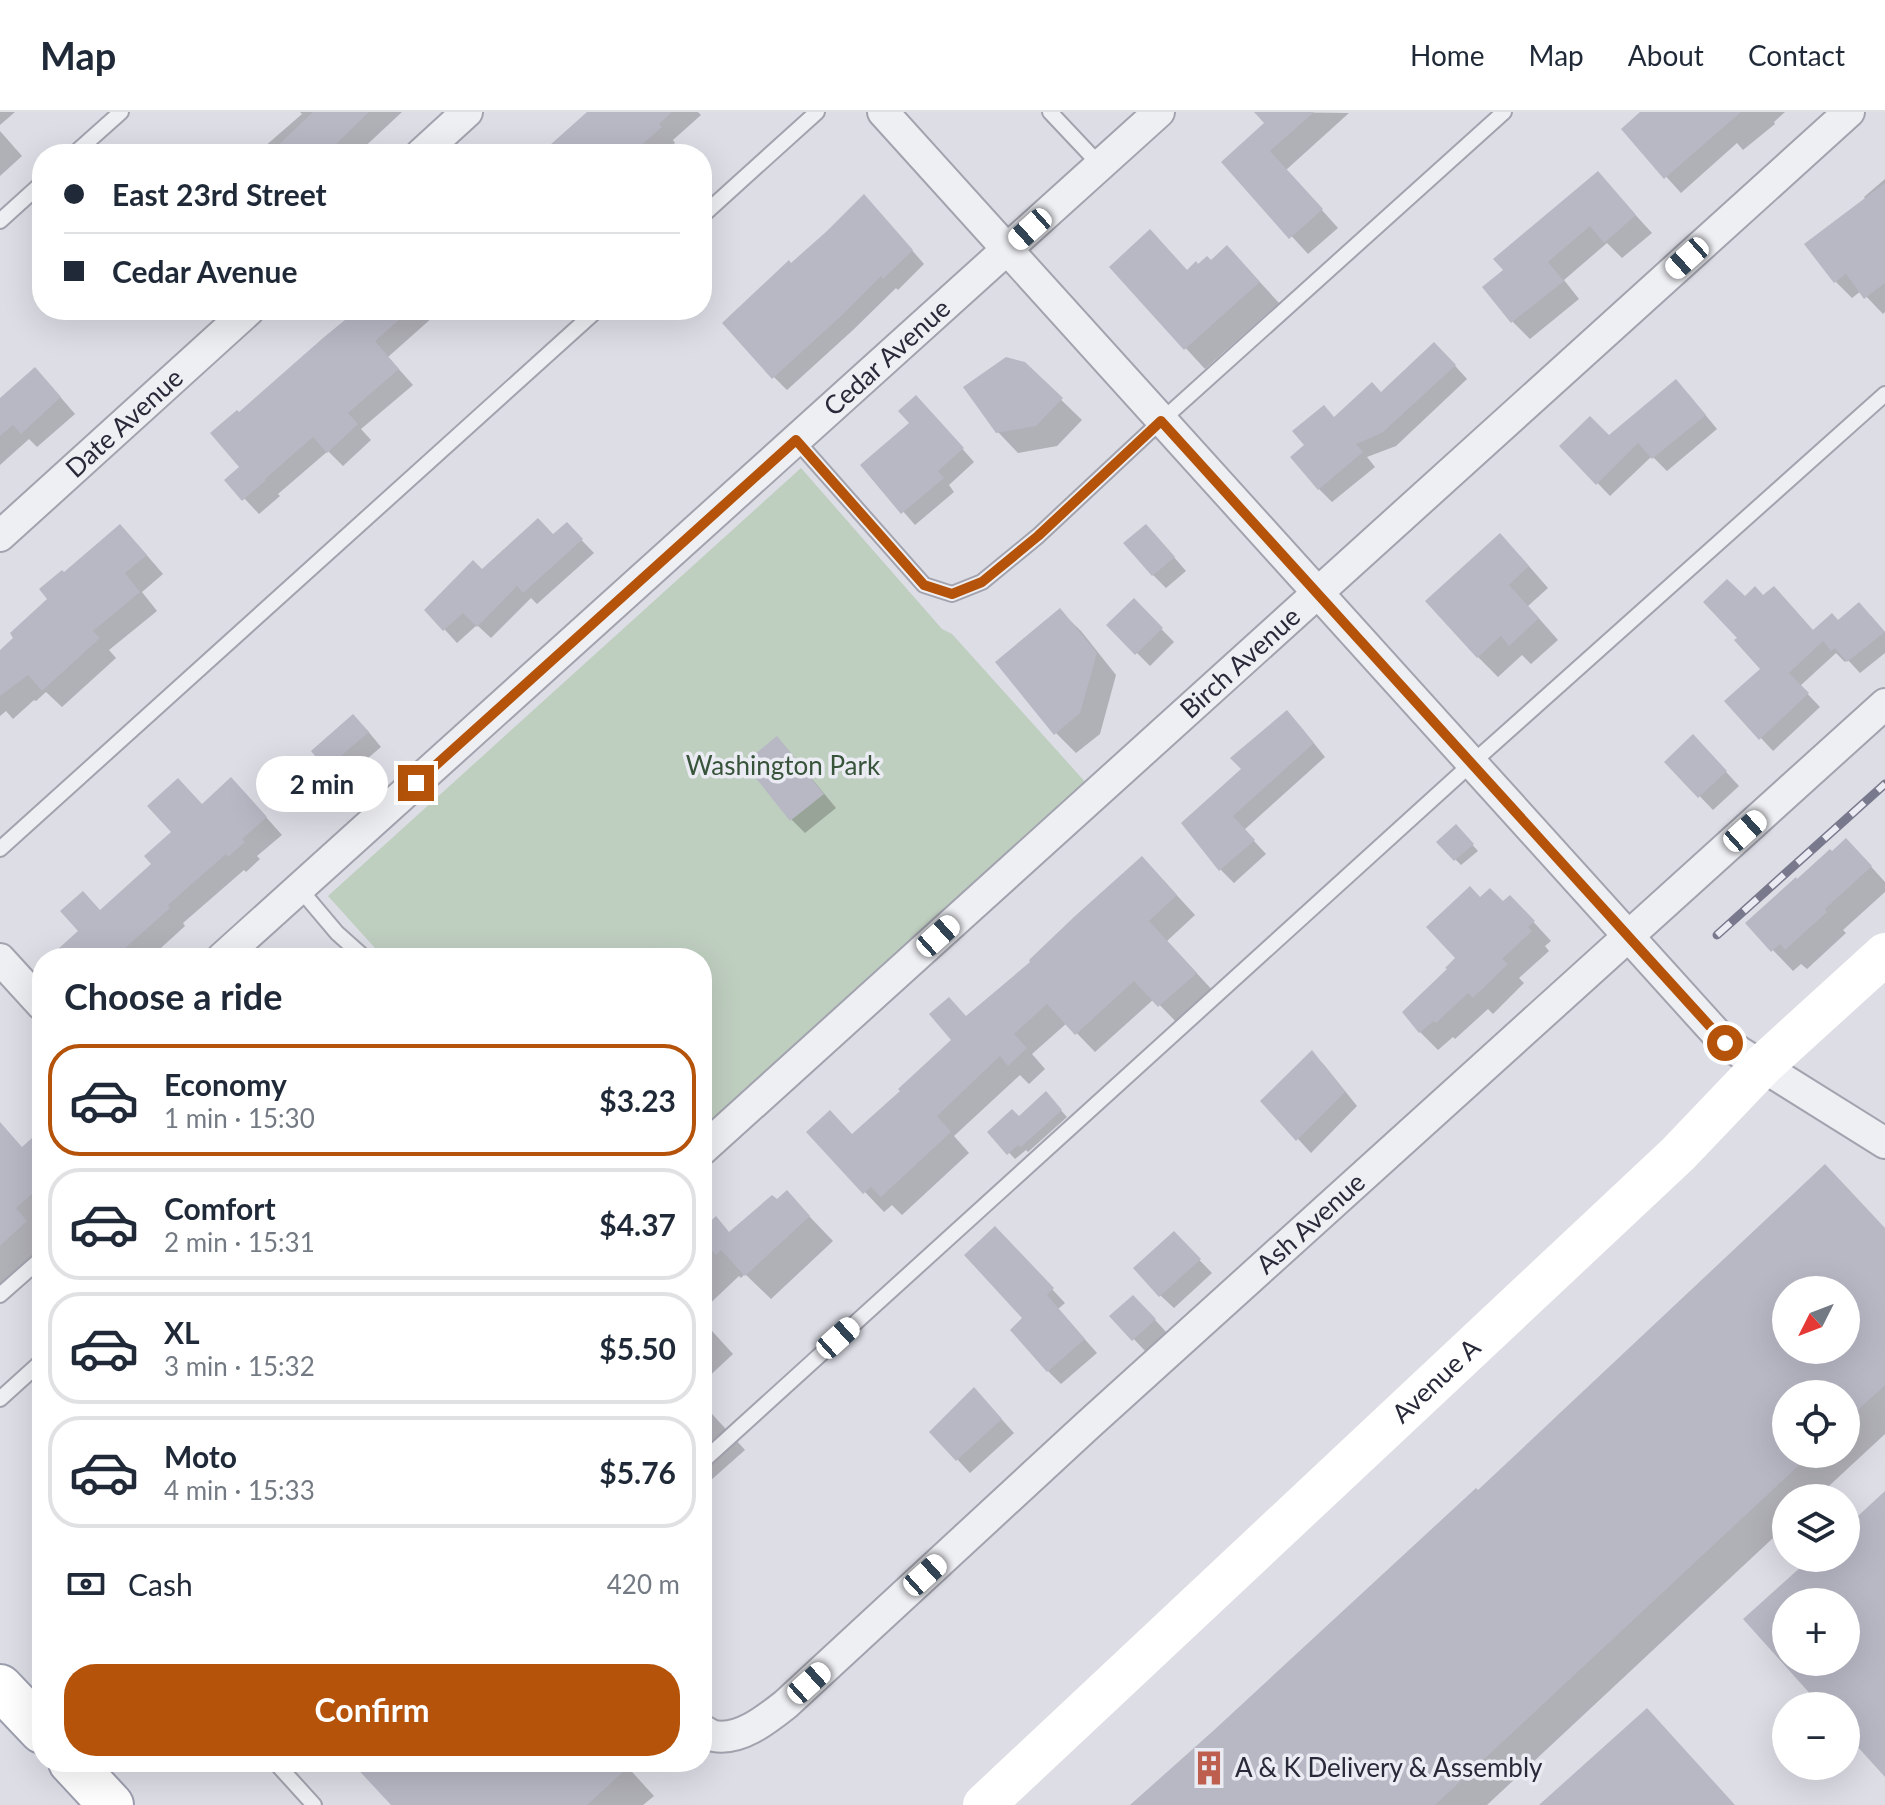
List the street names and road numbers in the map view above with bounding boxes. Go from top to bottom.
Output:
street label: Cedar Avenue [817,292,956,422]
street label: Date Avenue [59,361,189,484]
street label: Birch Avenue [1173,600,1306,724]
street label: Ash Avenue [1249,1166,1371,1280]
street label: Avenue A [1385,1331,1487,1429]

